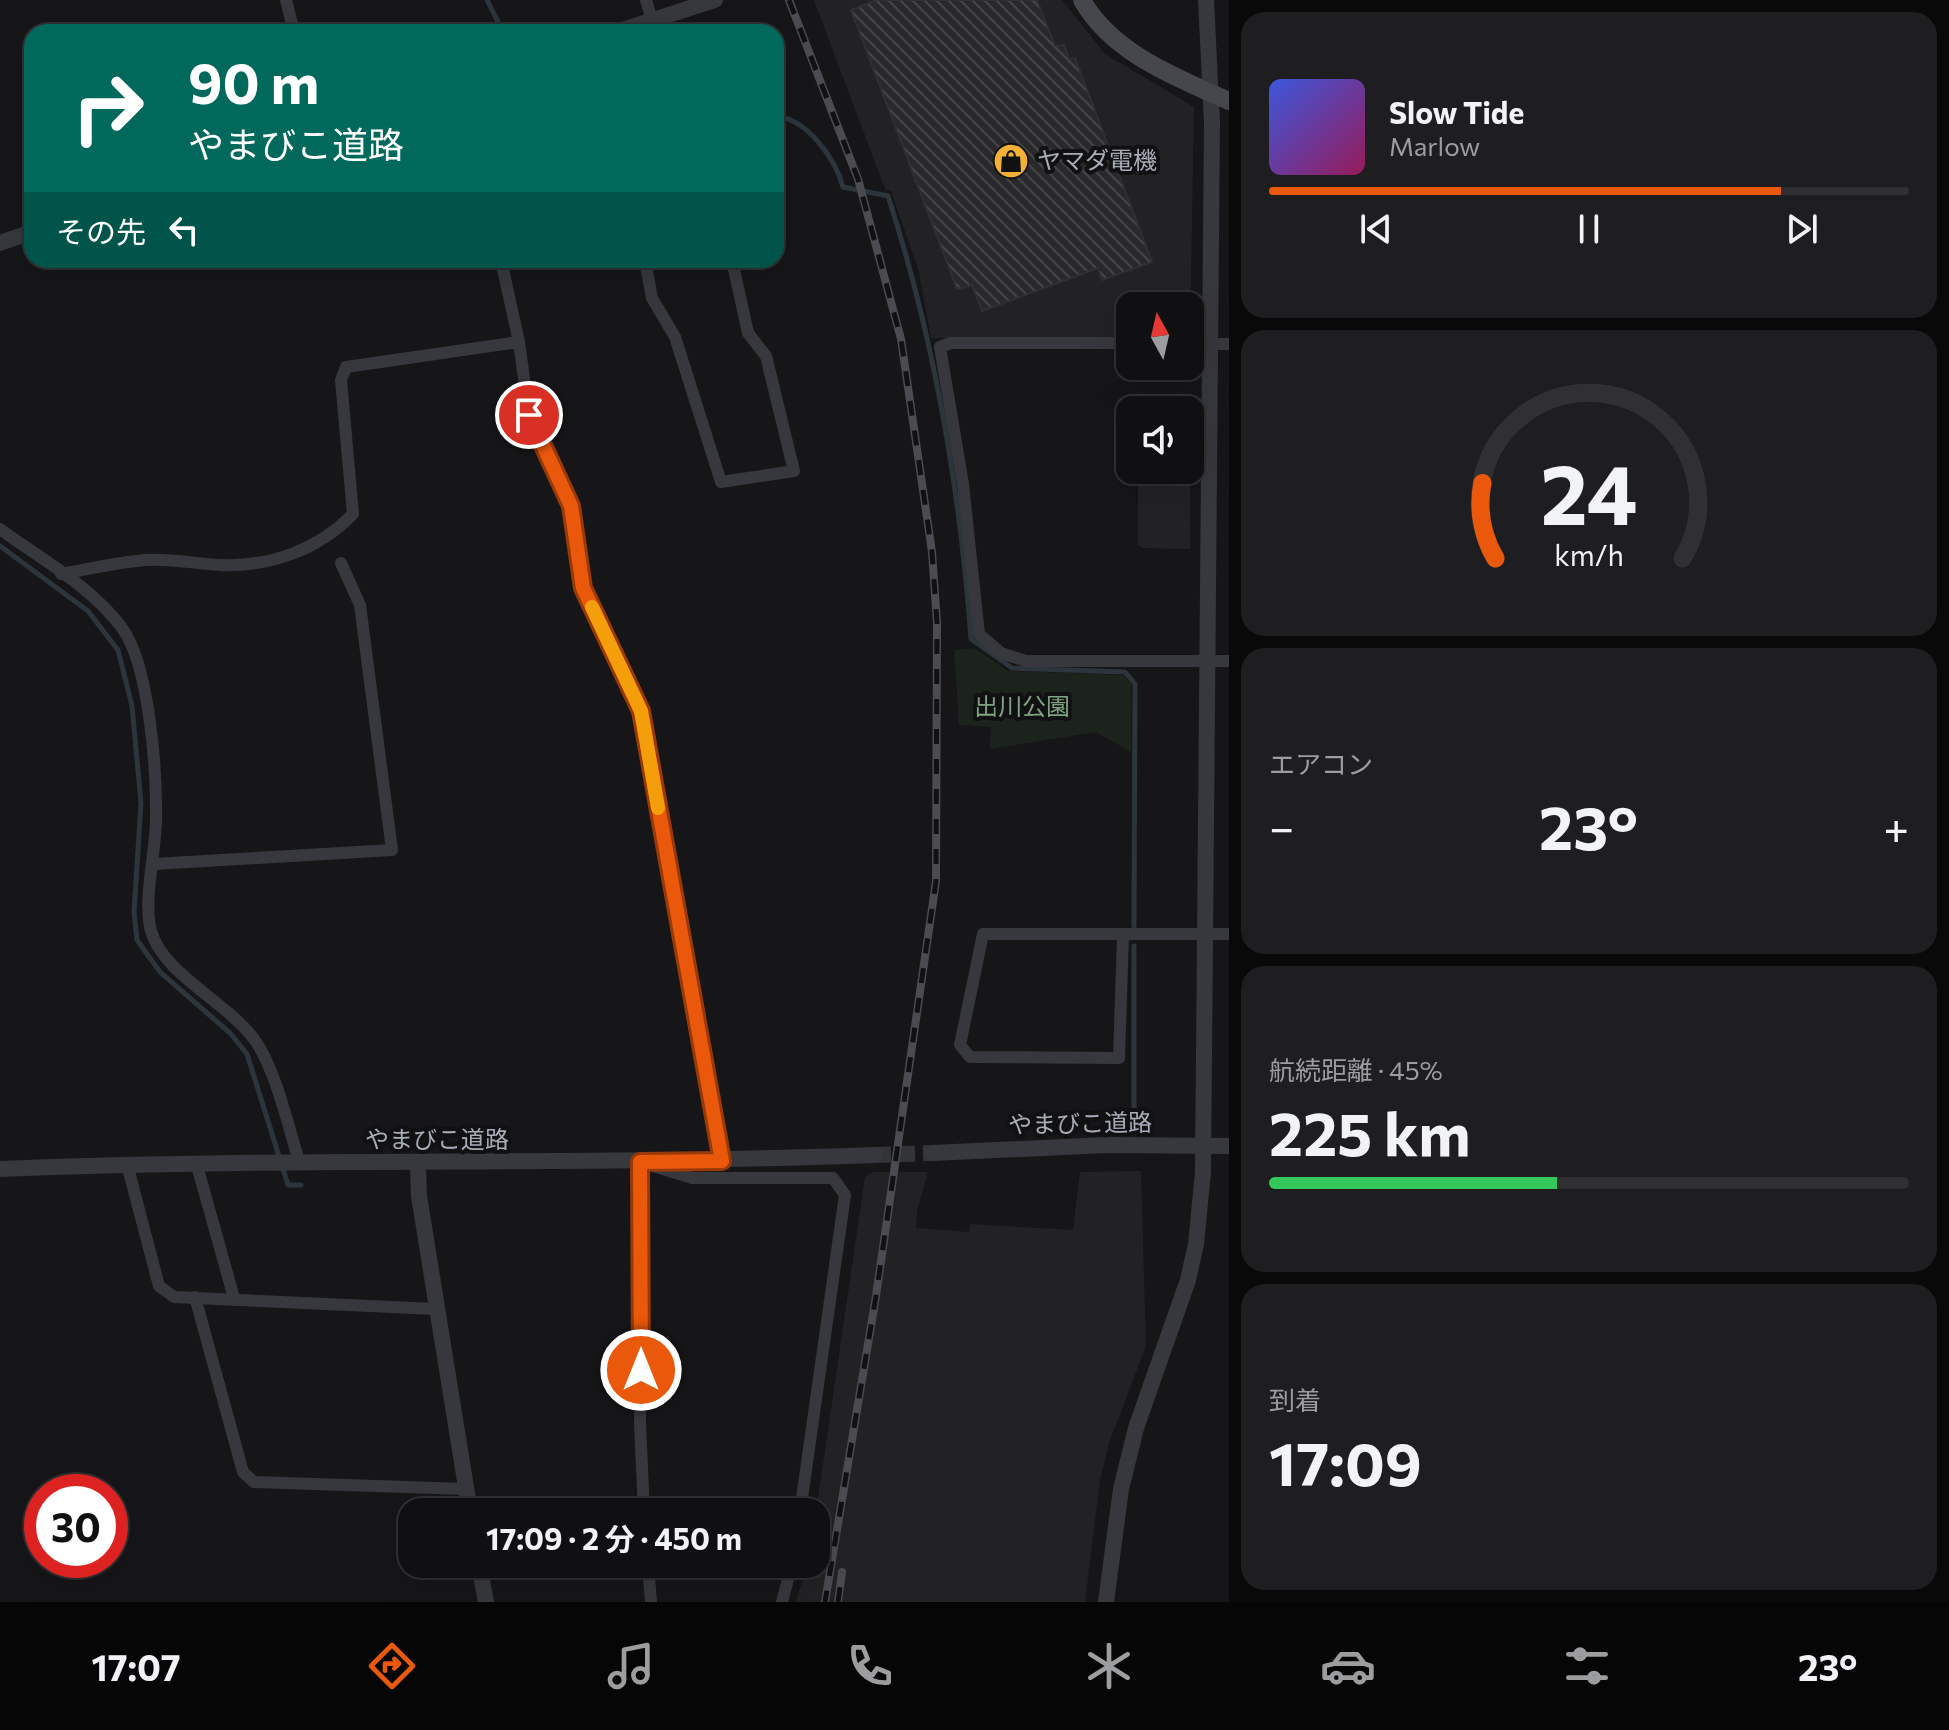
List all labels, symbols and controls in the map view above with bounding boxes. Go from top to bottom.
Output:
text: 90 m [188,47,319,116]
icon: right [56,56,160,160]
text: Slow Tide [1389,93,1524,130]
text: やまびこ道路 [188,121,404,165]
text: Marlow [1389,130,1480,161]
shop icon: ヤマダ電機 [992,142,1030,180]
place label: ヤマダ電機 [1037,145,1157,174]
icon: previous [1354,207,1398,251]
icon: pause [1567,207,1611,251]
icon: next [1780,207,1824,251]
icon: left [162,208,206,252]
text: その先 [56,212,146,249]
north arrow [1116,292,1204,380]
map controls [1116,292,1204,484]
pin [495,381,563,449]
icon: arrive [507,393,551,437]
button: sound [1116,396,1204,484]
text: 24 [1540,440,1638,542]
text: km/h [1554,537,1624,572]
park label: 出川公園 [974,691,1070,720]
text: エアコン [1269,748,1373,779]
text: 23° [1539,789,1638,862]
text: − [1269,799,1294,853]
text: + [1883,799,1909,853]
text: 航続距離 · 45% [1269,1054,1443,1085]
text: 225 km [1269,1095,1471,1168]
street label: やまびこ道路 [1008,1107,1152,1138]
street label: やまびこ道路 [365,1124,509,1153]
position arrow [599,1328,683,1412]
text: 到着 [1269,1384,1321,1415]
text: 17:09 [1269,1425,1422,1498]
speed limit sign: 30 [24,1474,128,1578]
text: 17:09 · 2 分 · 450 m [486,1519,742,1556]
icon: directions [364,1638,420,1694]
icon: music [603,1638,659,1694]
icon: phone [842,1638,898,1694]
icon: climate [1081,1638,1137,1694]
icon: car [1320,1638,1376,1694]
icon: filters [1559,1638,1615,1694]
text: 17:07 [92,1644,181,1688]
text: 23° [1798,1644,1857,1688]

